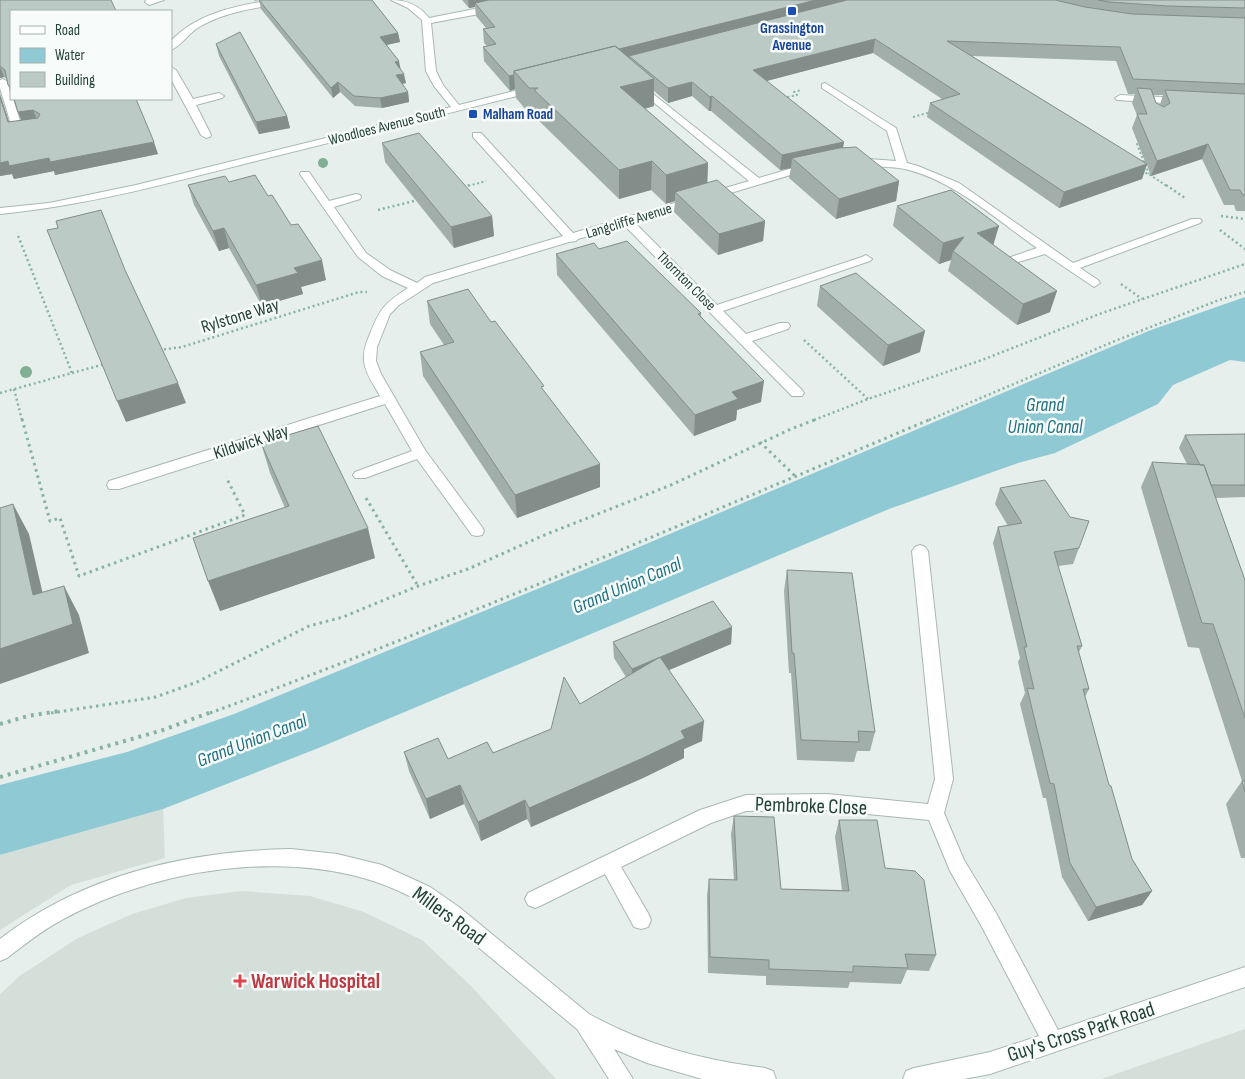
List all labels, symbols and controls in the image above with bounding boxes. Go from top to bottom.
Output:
marker: Grassington Avenue [786,5,798,17]
legend [10,10,172,100]
place label: Grassington Avenue [760,19,824,55]
text: Road [55,21,80,40]
text: Water [55,46,86,65]
text: Building [55,71,95,90]
street label: Woodloes Avenue South [326,102,448,150]
place label: Malham Road [483,105,553,124]
marker: Malham Road [467,108,479,120]
street label: Langcliffe Avenue [584,199,674,243]
street label: Thornton Close [652,247,720,315]
street label: Rylstone Way [198,294,282,338]
water label: Grand Union Canal [1008,394,1083,439]
street label: Kildwick Way [211,420,291,464]
water label: Grand Union Canal [569,553,685,619]
water label: Grand Union Canal [194,709,311,772]
street label: Pembroke Close [755,792,867,820]
street label: Millers Road [408,881,490,951]
place label: Warwick Hospital [251,969,380,994]
marker: Warwick Hospital [233,974,247,988]
street label: Guy's Cross Park Road [1004,996,1158,1068]

